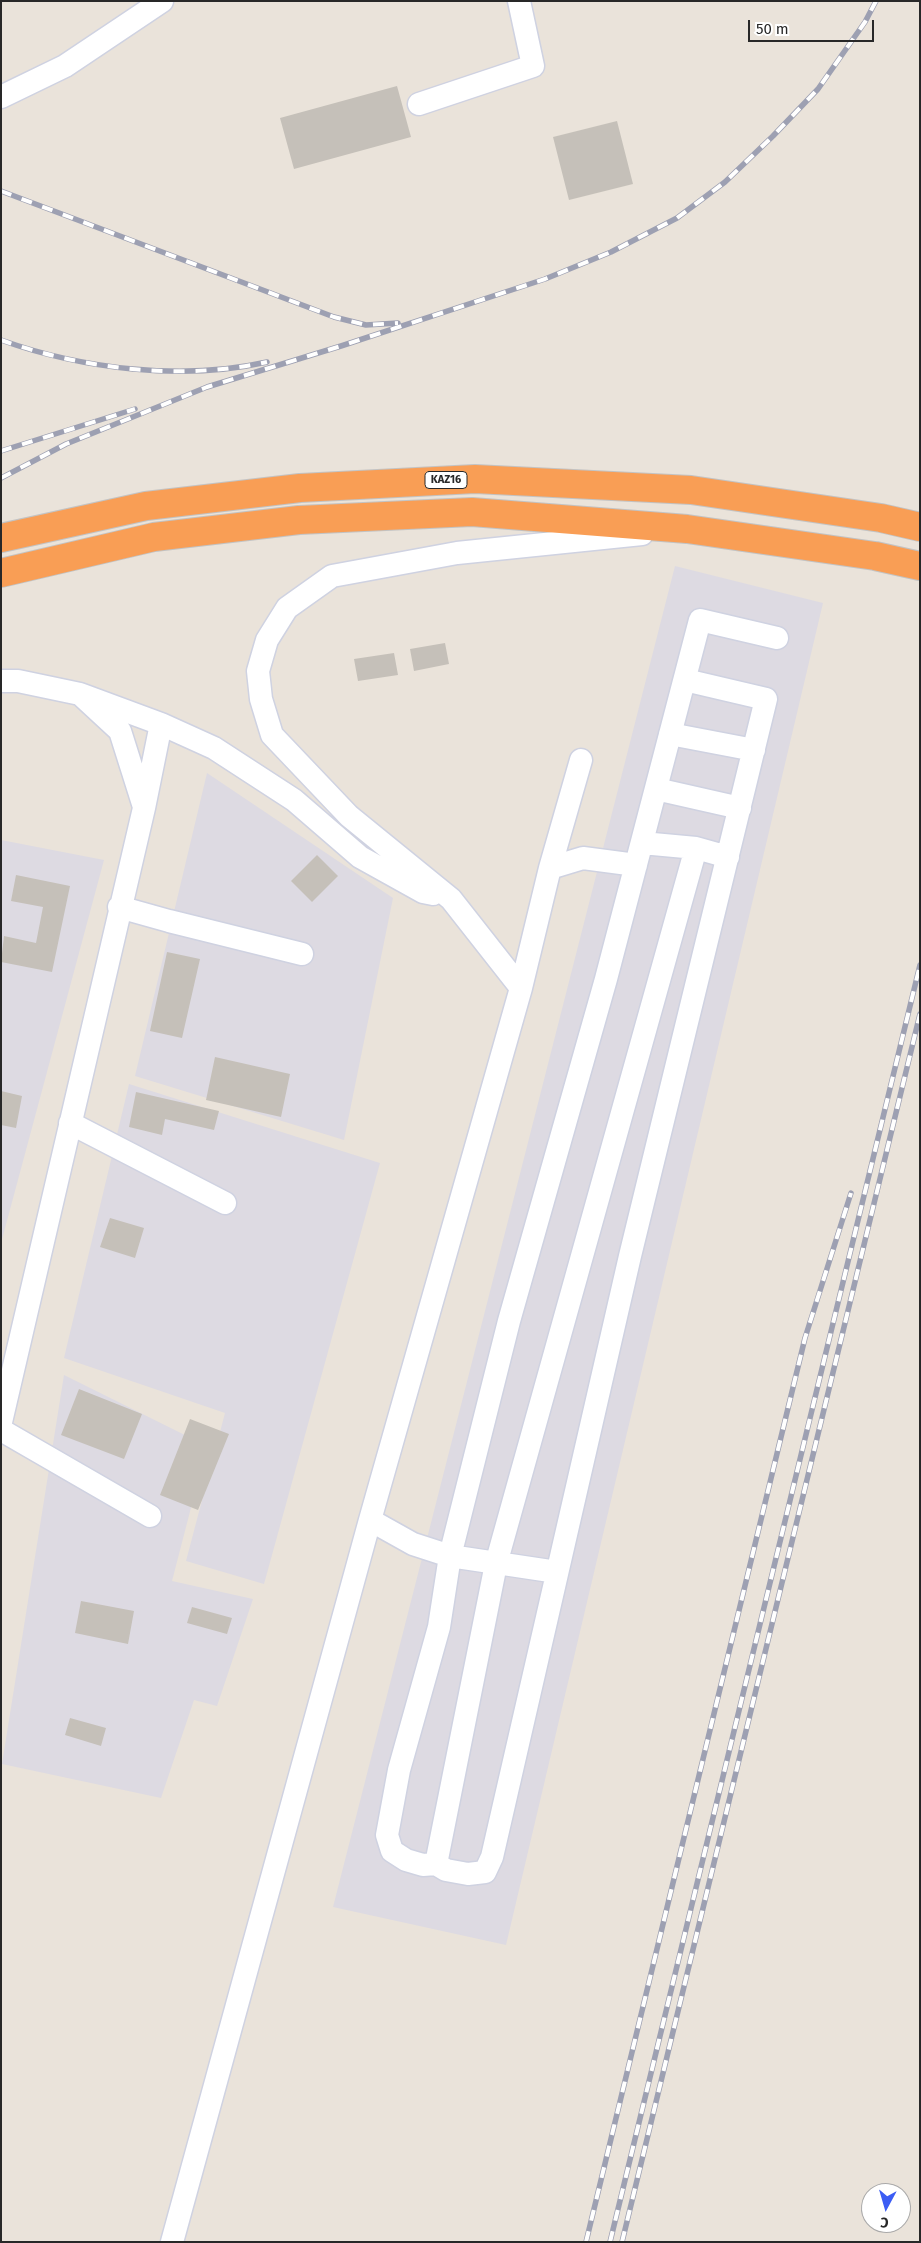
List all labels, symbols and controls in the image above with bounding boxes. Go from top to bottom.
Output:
scale bar [751,10,877,42]
text: 50 m [756,20,789,38]
road number: KAZ16 [425,472,467,488]
north arrow [861,2183,911,2233]
text: С [880,2214,889,2231]

